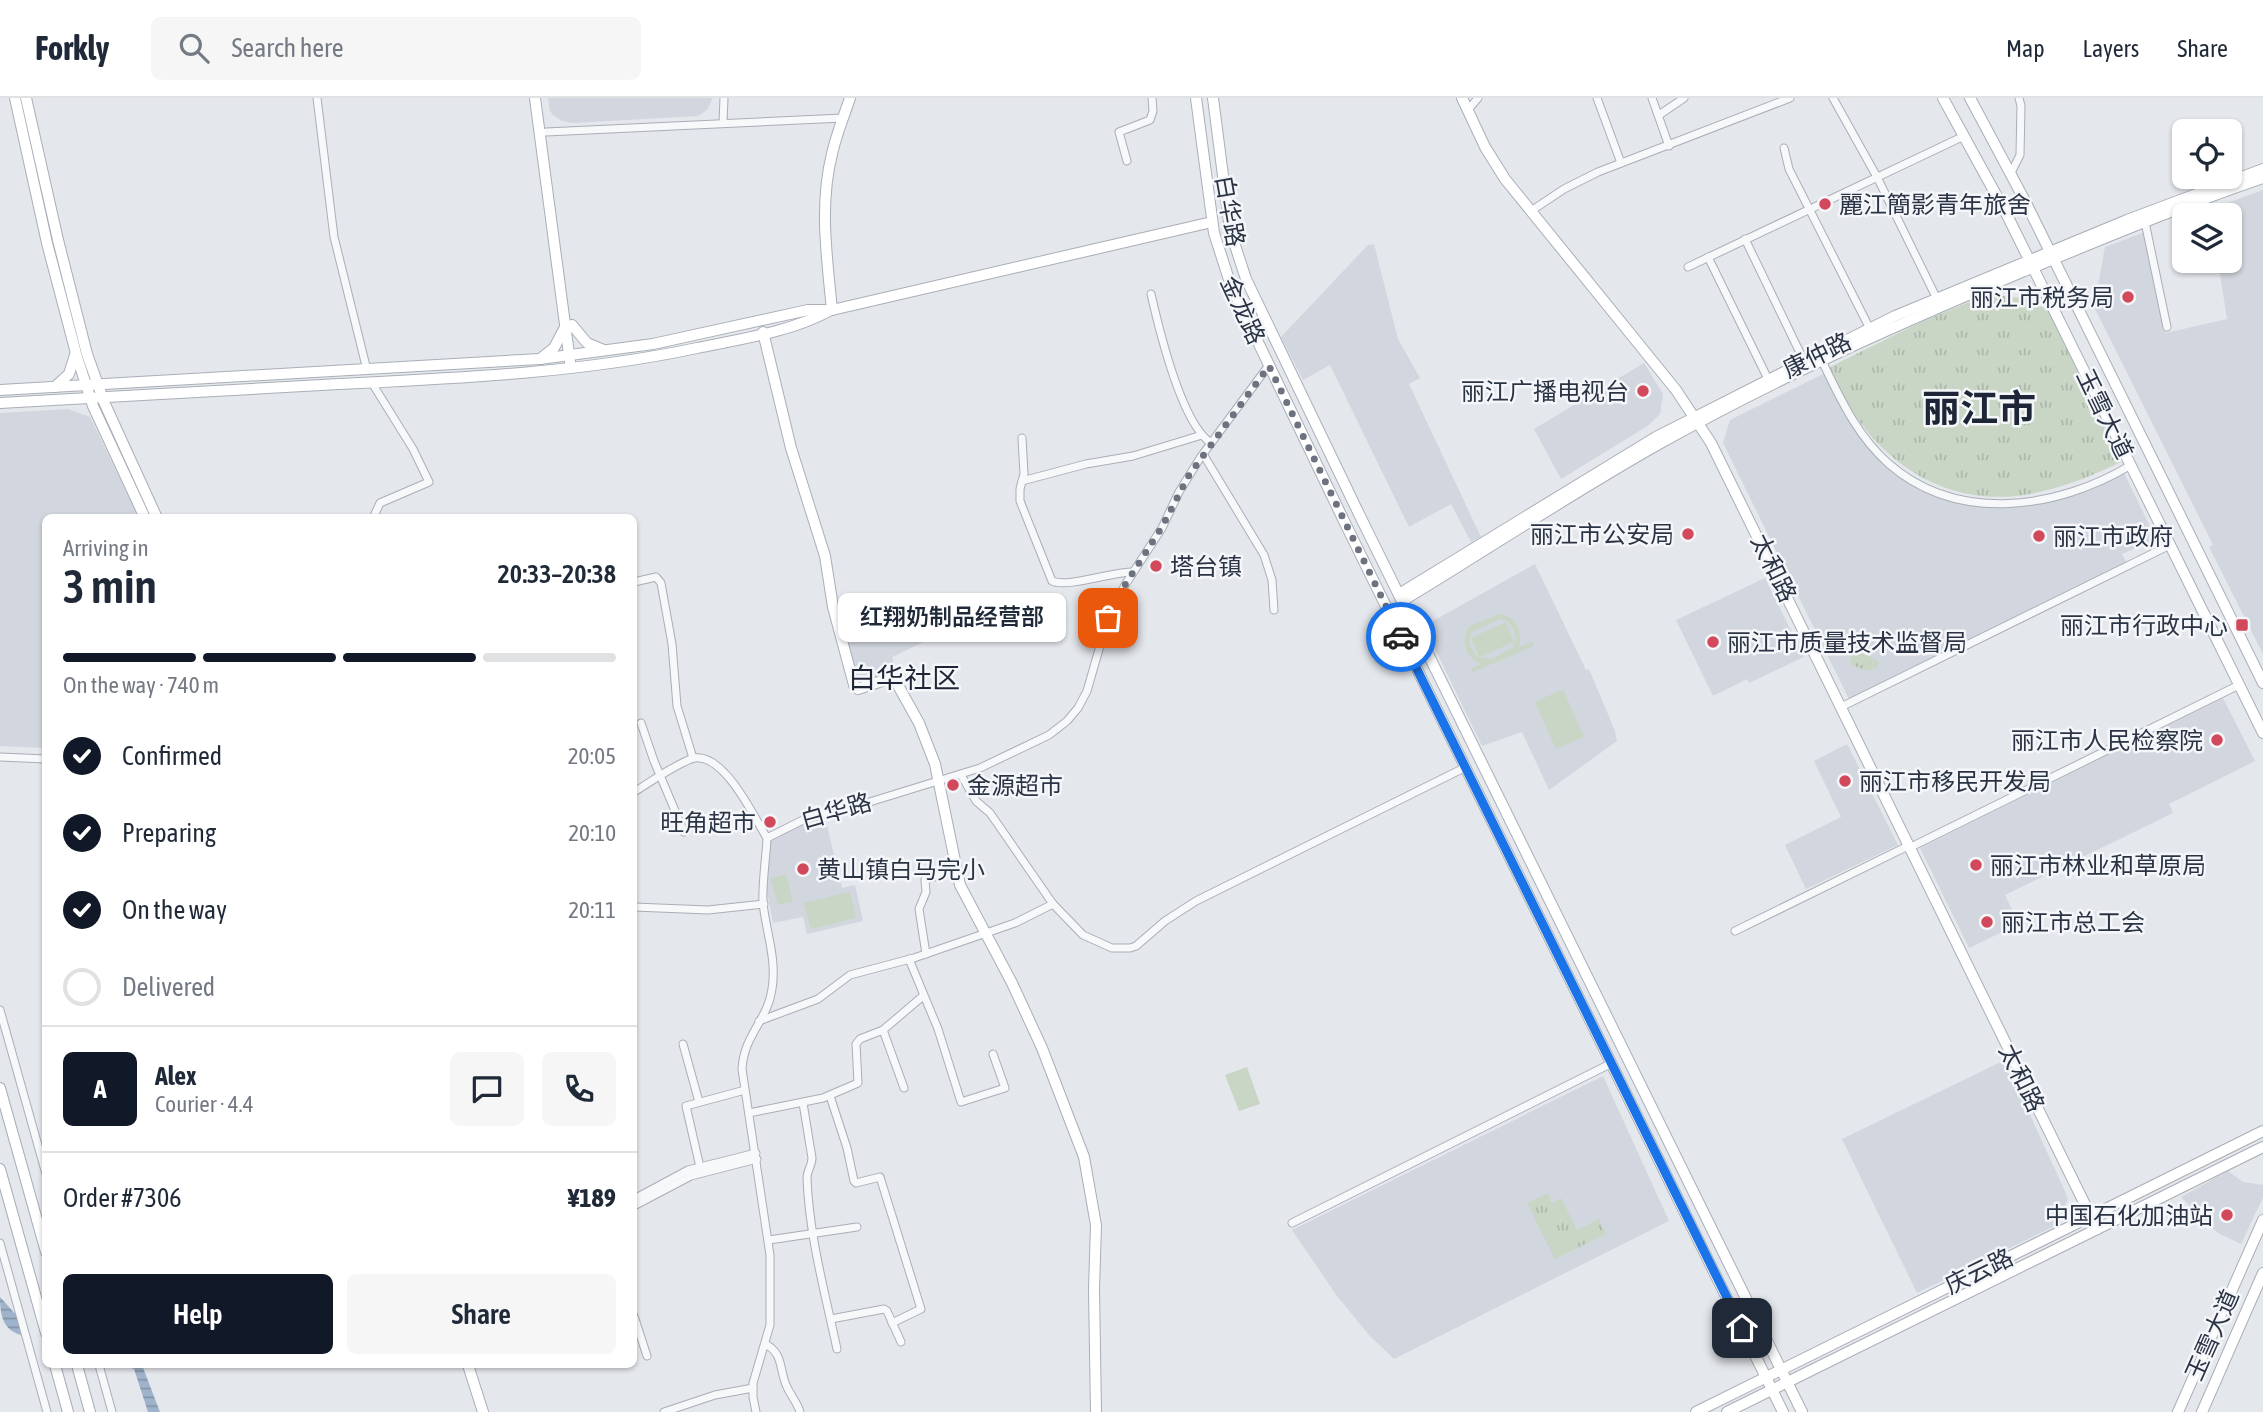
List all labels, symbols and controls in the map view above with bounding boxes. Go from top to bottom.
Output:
search box [151,17,641,80]
text: Forkly [35,29,109,67]
icon: search [175,29,213,67]
text: Search here [231,33,344,63]
text: Map [2006,35,2045,62]
text: Layers [2083,35,2139,62]
text: Share [2177,35,2228,62]
map controls [2172,119,2242,273]
button: locate [2172,119,2242,189]
street label: 白华路 [1210,173,1250,249]
place label: 麗江簡影青年旅舍 [1839,191,2031,218]
marker: 麗江簡影青年旅舍 [1817,196,1833,212]
button: layers [2172,203,2242,273]
street label: 金龙路 [1216,272,1270,348]
place label: 丽江市税务局 [1970,284,2114,311]
marker: 丽江市税务局 [2120,289,2136,305]
street label: 康仲路 [1779,327,1855,383]
street label: 玉雪大道 [2072,365,2138,463]
place label: 丽江广播电视台 [1461,378,1629,405]
marker: 丽江广播电视台 [1635,383,1651,399]
district label: 丽江市 [1922,387,2036,430]
place label: 丽江市公安局 [1530,521,1674,548]
place label: 丽江市政府 [2053,523,2173,550]
marker: 丽江市公安局 [1680,526,1696,542]
marker: 丽江市政府 [2031,528,2047,544]
street label: 太和路 [1746,530,1802,606]
text: Arriving in [63,535,149,561]
place label: 塔台镇 [1170,553,1242,580]
marker: 塔台镇 [1148,558,1164,574]
text: 20:33–20:38 [498,559,616,589]
text: 3 min [63,560,157,613]
pin [1078,588,1138,648]
callout: 红翔奶制品经营部 [838,594,1066,642]
icon: bag [1089,599,1127,637]
courier [1366,602,1436,672]
text: 红翔奶制品经营部 [860,604,1044,630]
place label: 丽江市行政中心 [2060,612,2228,639]
marker: 丽江市行政中心 [2234,617,2250,633]
icon: car [1382,618,1420,656]
place label: 丽江市质量技术监督局 [1727,629,1967,656]
marker: 丽江市质量技术监督局 [1705,634,1721,650]
district label: 白华社区 [848,662,960,694]
text: On the way · 740 m [63,672,219,698]
place label: 丽江市人民检察院 [2011,727,2203,754]
marker: 丽江市人民检察院 [2209,732,2225,748]
icon: check [63,737,101,775]
text: Confirmed [122,741,222,771]
text: 20:05 [568,743,616,769]
place label: 丽江市移民开发局 [1859,768,2051,795]
place label: 金源超市 [967,772,1063,799]
marker: 丽江市移民开发局 [1837,773,1853,789]
marker: 金源超市 [945,777,961,793]
street label: 白华路 [798,788,874,834]
place label: 旺角超市 [660,809,756,836]
icon: check [63,814,101,852]
marker: 旺角超市 [762,814,778,830]
text: Preparing [122,818,216,848]
text: 20:10 [568,820,616,846]
place label: 丽江市林业和草原局 [1990,852,2206,879]
place label: 黄山镇白马完小 [817,856,985,883]
marker: 丽江市林业和草原局 [1968,857,1984,873]
marker: 黄山镇白马完小 [795,861,811,877]
icon: check [63,891,101,929]
text: On the way [122,895,227,925]
text: 20:11 [568,897,616,923]
place label: 丽江市总工会 [2001,909,2145,936]
marker: 丽江市总工会 [1979,914,1995,930]
text: Delivered [122,972,215,1002]
street label: 太和路 [1994,1040,2050,1116]
button: chat [450,1052,524,1126]
button: phone [542,1052,616,1126]
text: Alex [155,1061,196,1091]
text: A [94,1074,106,1104]
text: Courier · 4.4 [155,1091,254,1117]
text: Order #7306 [63,1183,182,1213]
text: ¥189 [568,1183,616,1213]
place label: 中国石化加油站 [2045,1202,2213,1229]
marker: 中国石化加油站 [2219,1207,2235,1223]
street label: 庆云路 [1941,1243,2017,1299]
button: Help [63,1274,333,1354]
button: Share [347,1274,616,1354]
street label: 玉雪大道 [2180,1286,2244,1384]
pin [1712,1298,1772,1358]
icon: home [1723,1309,1761,1347]

